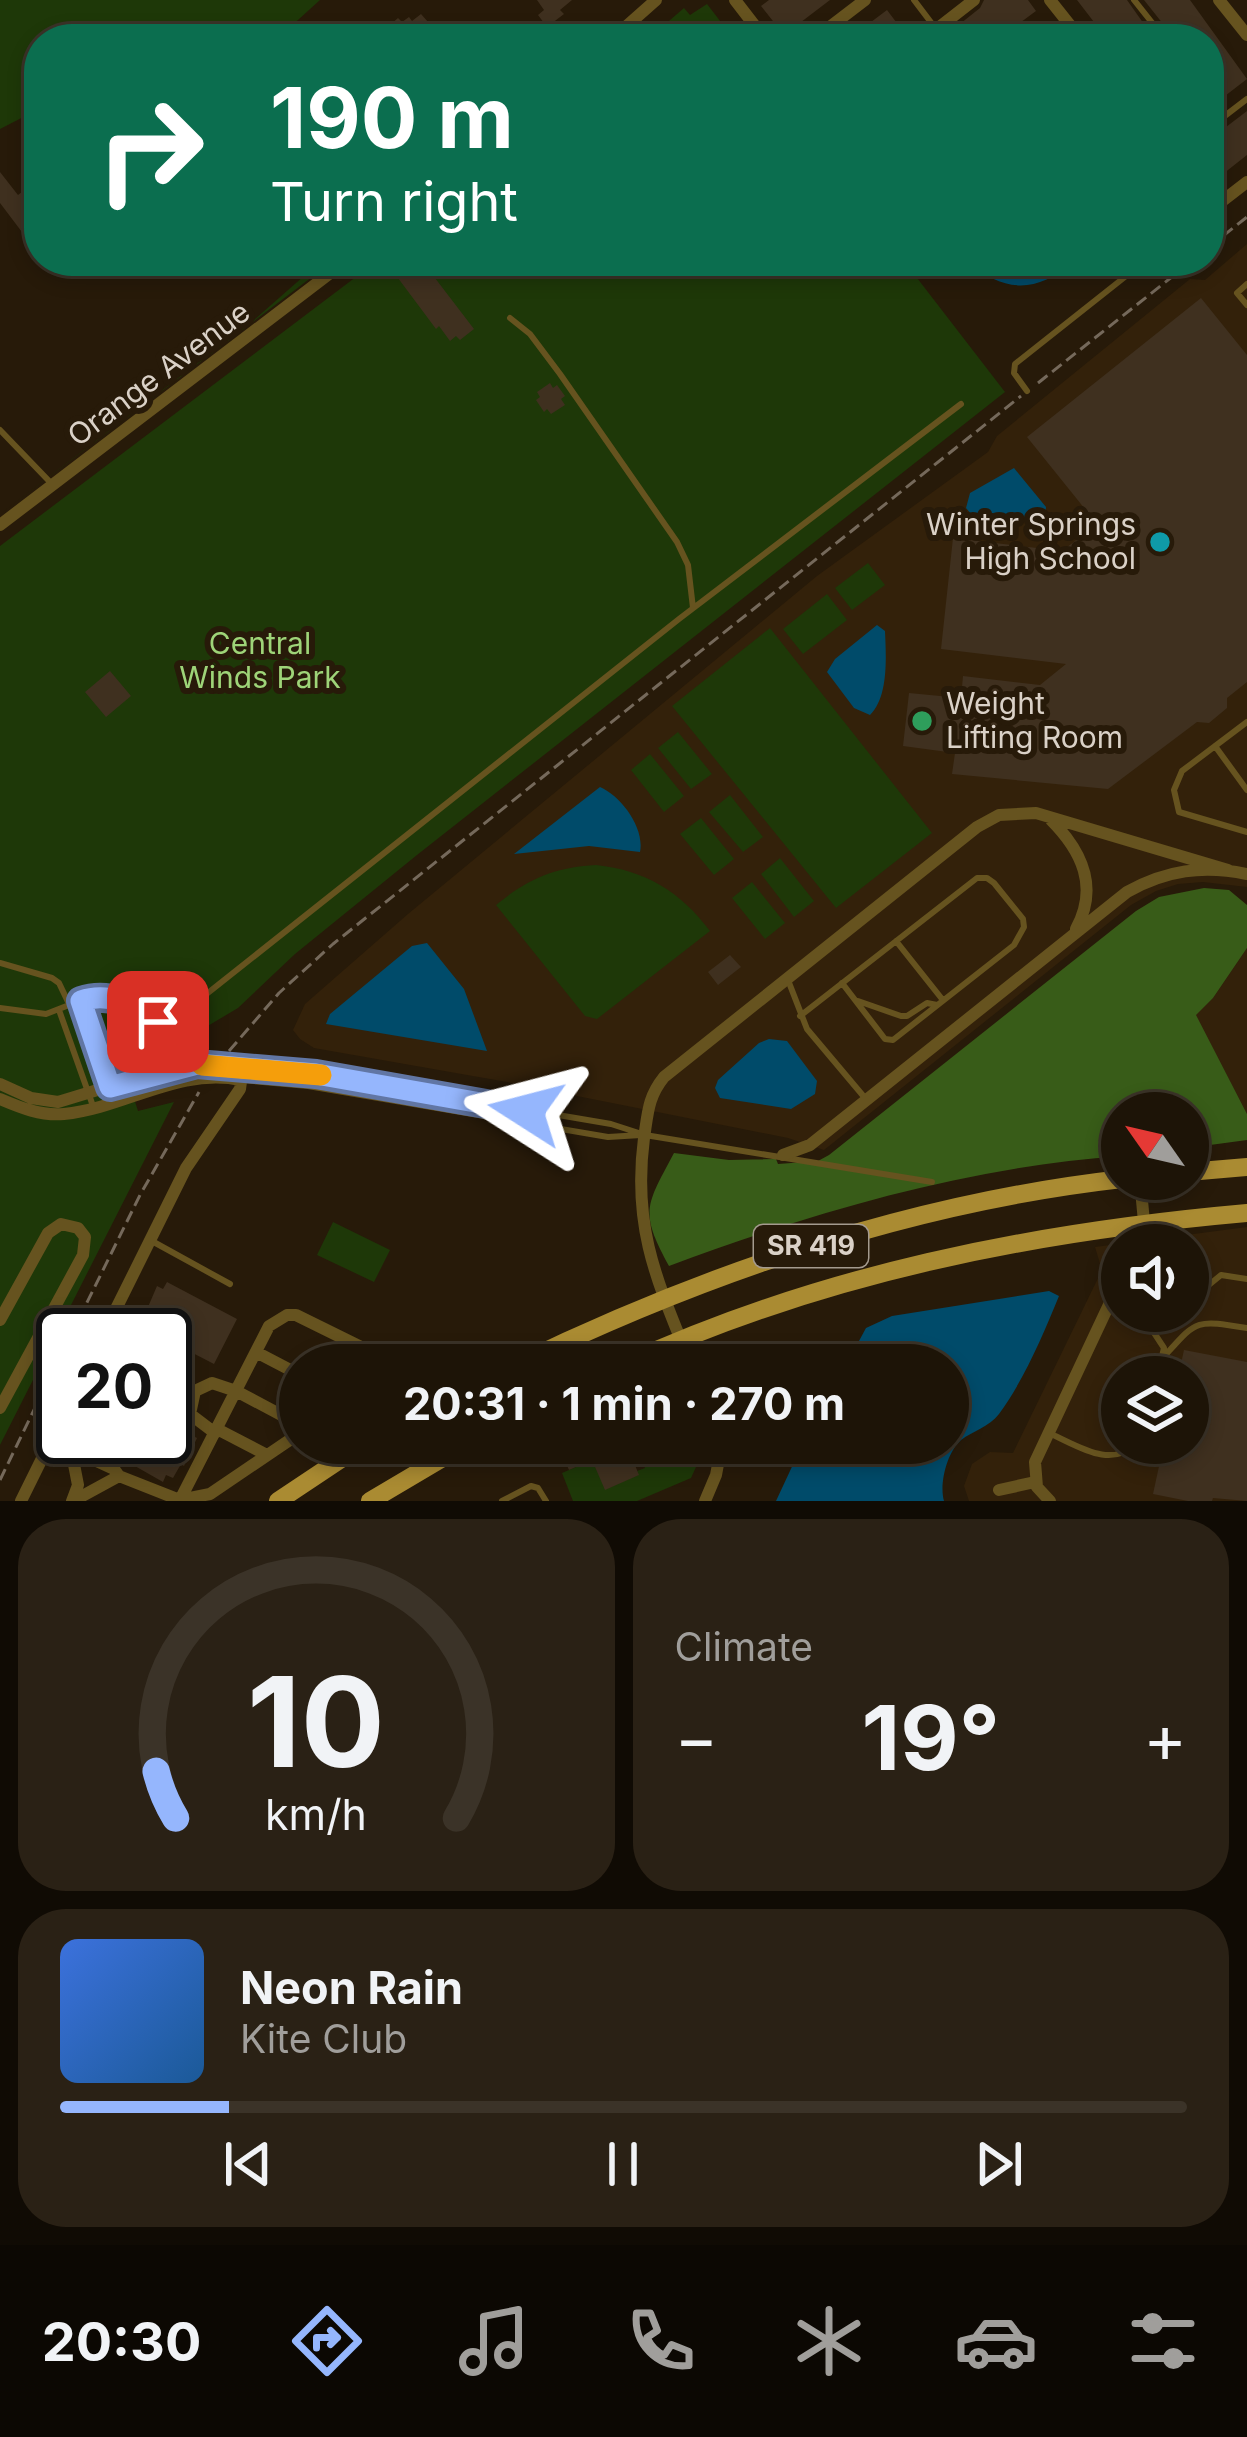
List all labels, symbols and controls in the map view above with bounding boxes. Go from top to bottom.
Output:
text: 190 m [270,67,514,168]
icon: right [72,72,228,228]
text: Turn right [270,169,518,234]
street label: Orange Avenue [60,293,256,453]
place label: Winter Springs High School [926,506,1136,576]
marker: Winter Springs High School [1147,529,1173,555]
park label: Central Winds Park [179,625,341,695]
place label: Weight Lifting Room [946,685,1123,755]
marker: Weight Lifting Room [909,708,935,734]
pin [107,971,209,1073]
icon: arrive [125,989,191,1055]
position arrow [463,1048,589,1174]
north arrow [1101,1092,1209,1200]
map controls [1101,1092,1209,1464]
button: sound [1101,1224,1209,1332]
road number: SR 419 [754,1225,868,1267]
speed limit sign: 20 [36,1308,192,1464]
button: layers [1101,1356,1209,1464]
text: 20:31 · 1 min · 270 m [403,1376,845,1431]
text: Climate [675,1623,813,1670]
text: 10 [247,1646,385,1797]
text: 19° [861,1683,1000,1792]
text: − [675,1698,718,1778]
text: + [1143,1698,1187,1778]
text: km/h [265,1788,367,1840]
text: Neon Rain [240,1960,463,2015]
text: Kite Club [240,2015,407,2062]
icon: previous [215,2131,281,2197]
icon: pause [590,2131,656,2197]
icon: next [966,2131,1032,2197]
icon: directions [285,2299,369,2383]
icon: music [452,2299,536,2383]
icon: phone [619,2299,703,2383]
icon: climate [787,2299,871,2383]
icon: car [954,2299,1038,2383]
icon: filters [1121,2299,1205,2383]
text: 20:30 [42,2309,201,2374]

